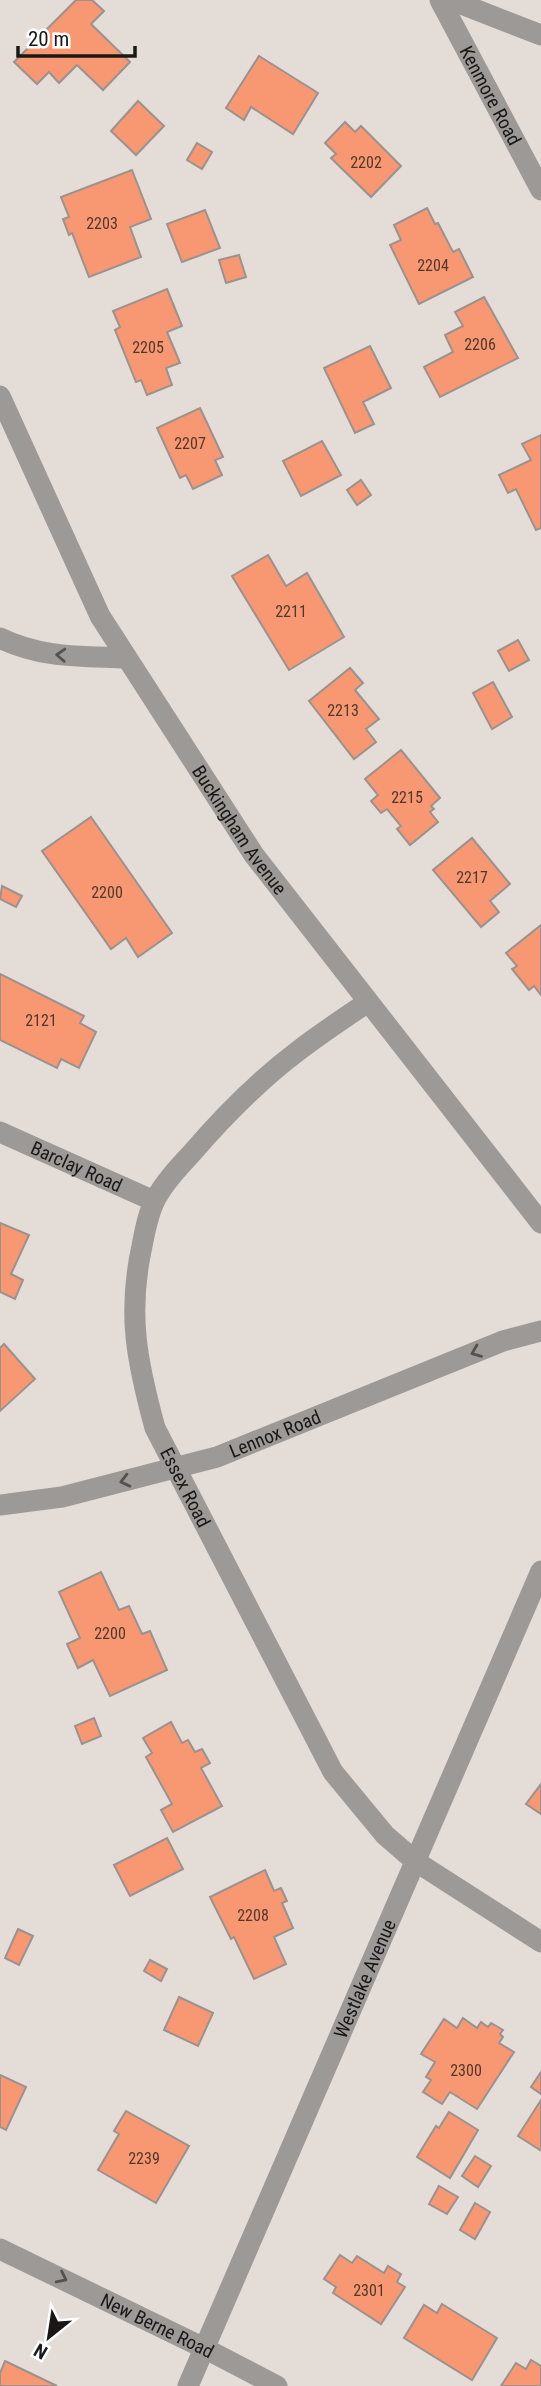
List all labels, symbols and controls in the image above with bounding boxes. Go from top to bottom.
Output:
scale bar [18,14,135,58]
text: 20 m [28,27,69,51]
street label: Kenmore Road [455,42,526,149]
house number: 2202 [350,153,382,172]
house number: 2203 [86,214,118,233]
house number: 2204 [417,256,449,275]
house number: 2206 [464,335,496,354]
house number: 2205 [132,338,164,357]
house number: 2207 [174,434,206,453]
house number: 2211 [275,602,307,621]
one-way arrow [55,648,66,663]
house number: 2213 [327,701,359,720]
street label: Buckingham Avenue [188,761,292,899]
house number: 2215 [391,788,423,807]
house number: 2217 [456,868,488,887]
house number: 2200 [91,883,123,902]
house number: 2121 [25,1011,57,1030]
street label: Barclay Road [27,1136,126,1197]
one-way arrow [471,1344,483,1358]
street label: Lennox Road [226,1405,324,1462]
street label: Essex Road [155,1443,216,1531]
one-way arrow [119,1473,131,1487]
house number: 2200 [94,1624,126,1643]
house number: 2208 [237,1906,269,1925]
street label: Westlake Avenue [329,1916,400,2042]
house number: 2300 [450,2061,482,2080]
house number: 2239 [128,2149,160,2168]
one-way arrow [55,2270,67,2284]
house number: 2301 [353,2281,385,2300]
street label: New Berne Road [97,2288,218,2363]
north arrow [14,2302,84,2372]
text: N [30,2338,52,2364]

